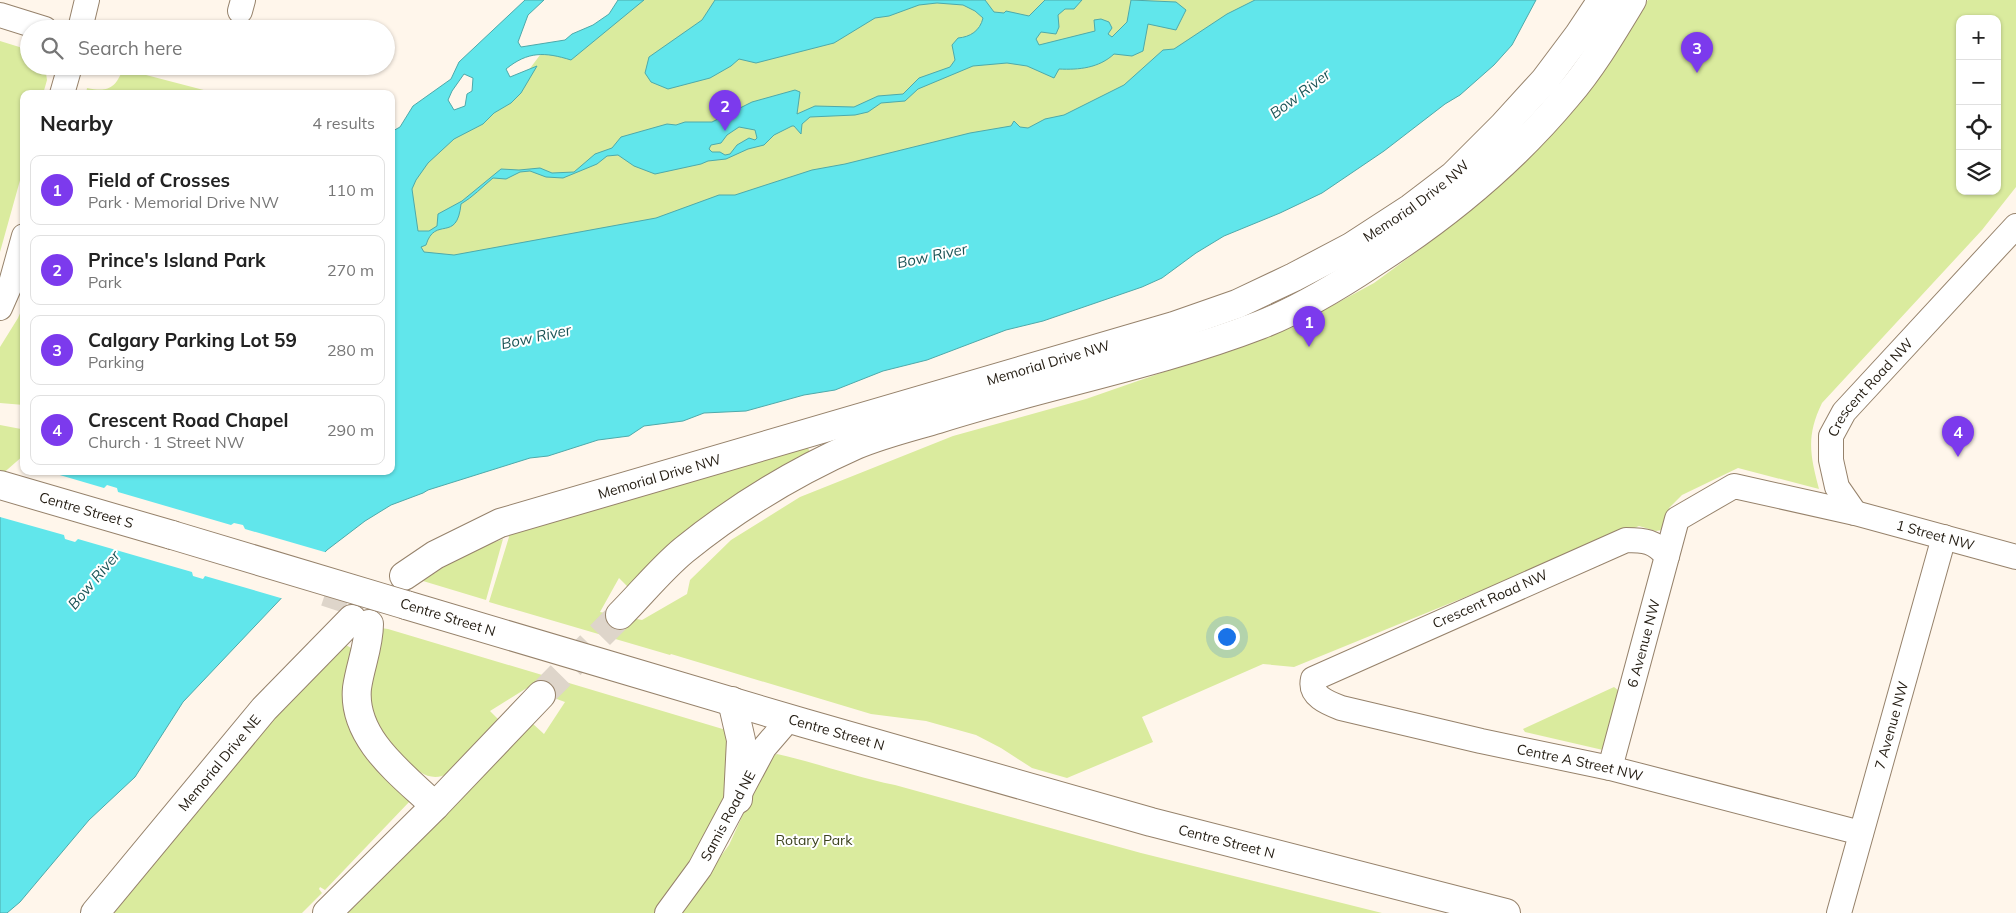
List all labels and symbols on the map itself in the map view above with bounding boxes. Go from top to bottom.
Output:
pin: 3 [1681,32,1713,73]
water label: Bow River [1266,64,1334,123]
pin: 2 [709,90,741,131]
street label: Memorial Drive NW [1360,156,1473,246]
water label: Bow River [895,239,969,272]
pin: 1 [1293,306,1325,347]
water label: Bow River [499,320,573,353]
street label: Crescent Road NW [1823,334,1917,440]
street label: Memorial Drive NW [985,336,1112,389]
pin: 4 [1942,416,1974,457]
street label: Memorial Drive NW [596,450,723,503]
street label: Centre Street S [37,488,136,532]
street label: 1 Street NW [1894,516,1977,554]
water label: Bow River [64,546,124,613]
street label: Crescent Road NW [1430,565,1551,632]
street label: Centre Street N [398,594,498,640]
street label: 6 Avenue NW [1623,597,1664,690]
your location [1214,624,1240,650]
street label: 7 Avenue NW [1871,679,1912,771]
street label: Centre Street N [786,710,887,755]
street label: Memorial Drive NE [174,711,265,815]
street label: Centre A Street NW [1515,740,1645,785]
street label: Samis Road NE [696,767,759,864]
street label: Centre Street N [1176,820,1277,862]
park label: Rotary Park [776,831,853,849]

